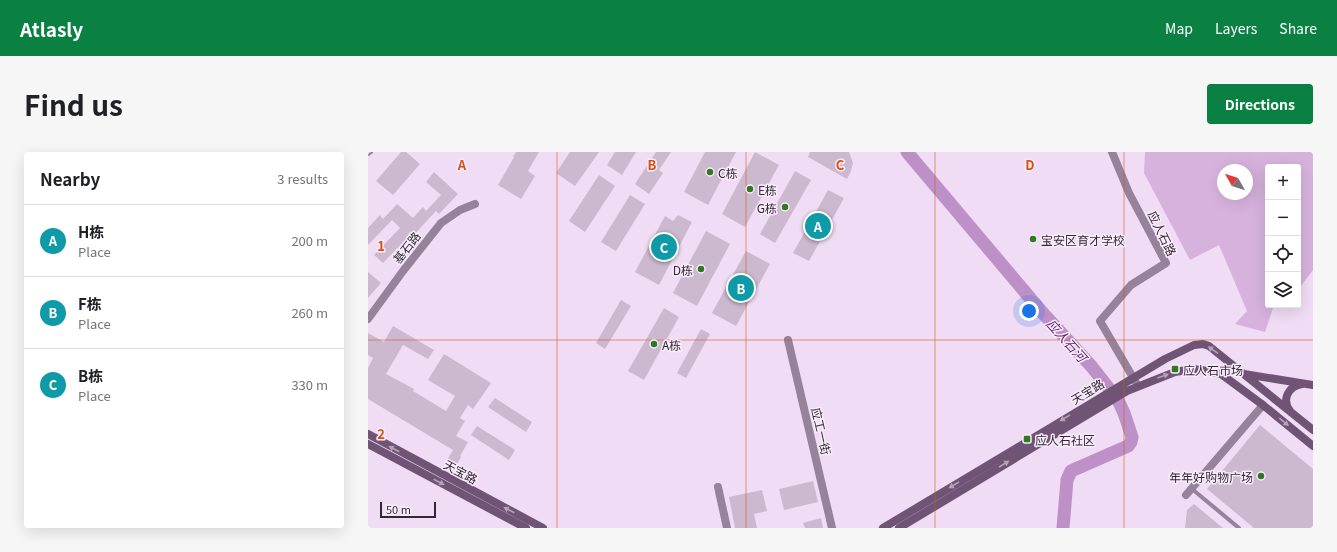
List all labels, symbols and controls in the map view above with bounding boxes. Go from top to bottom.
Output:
text: Atlasly [20,15,83,42]
text: Map [1165,18,1193,38]
text: Layers [1215,18,1257,38]
text: Share [1279,18,1317,38]
text: Find us [24,84,123,124]
button: Directions [1207,84,1313,124]
text: A [457,155,467,174]
text: B [648,155,657,174]
text: C [836,155,845,174]
text: D [1025,155,1035,174]
place label: C栋 [718,164,738,181]
north arrow [1217,164,1253,200]
map controls [1265,164,1301,308]
button: + [1265,164,1301,200]
text: Nearby [40,166,100,191]
marker: C栋 [705,167,715,177]
text: 3 results [277,169,328,188]
place label: E栋 [758,181,777,198]
marker: E栋 [745,184,755,194]
place label: G栋 [757,199,777,216]
button: − [1265,200,1301,236]
marker: G栋 [780,202,790,212]
street label: 应人石路 [1145,208,1181,258]
pin: A [805,211,831,241]
text: H栋 [78,221,104,242]
street label: 基石路 [388,228,424,266]
text: A [49,231,57,250]
text: 200 m [291,231,328,250]
place label: 宝安区育才学校 [1041,231,1125,248]
pin: C [651,232,677,262]
marker: 宝安区育才学校 [1028,234,1038,244]
text: 1 [377,236,385,255]
button: locate [1265,236,1301,272]
text: Place [78,242,111,261]
place label: D栋 [673,261,693,278]
marker: D栋 [696,264,706,274]
button: layers [1265,272,1301,308]
pin: B [728,273,754,303]
text: F栋 [78,293,102,314]
your location [1019,301,1039,321]
text: B [49,303,57,322]
text: 260 m [291,303,328,322]
text: Place [78,314,111,333]
water label: 应人石河 [1043,314,1093,368]
place label: A栋 [662,336,681,353]
marker: A栋 [649,339,659,349]
one-way arrow [1207,346,1218,354]
place label: 应人石市场 [1183,361,1243,378]
marker: 应人石市场 [1170,364,1180,374]
text: B栋 [78,365,103,386]
one-way arrow [1157,373,1169,379]
street label: 天宝路 [1067,374,1107,408]
text: C [49,375,57,394]
text: 330 m [291,375,328,394]
text: Place [78,386,111,405]
street label: 应工一街 [808,406,836,456]
one-way arrow [1059,415,1071,422]
one-way arrow [1278,418,1289,426]
text: 2 [377,424,385,443]
place label: 应人石社区 [1035,431,1095,448]
marker: 应人石社区 [1022,434,1032,444]
one-way arrow [388,445,400,452]
street label: 天宝路 [441,455,481,487]
one-way arrow [998,461,1010,468]
place label: 年年好购物广场 [1169,468,1253,485]
marker: 年年好购物广场 [1256,471,1266,481]
one-way arrow [433,479,445,485]
one-way arrow [948,482,960,489]
scale bar [380,500,436,519]
text: 50 m [386,501,411,517]
one-way arrow [503,506,515,513]

